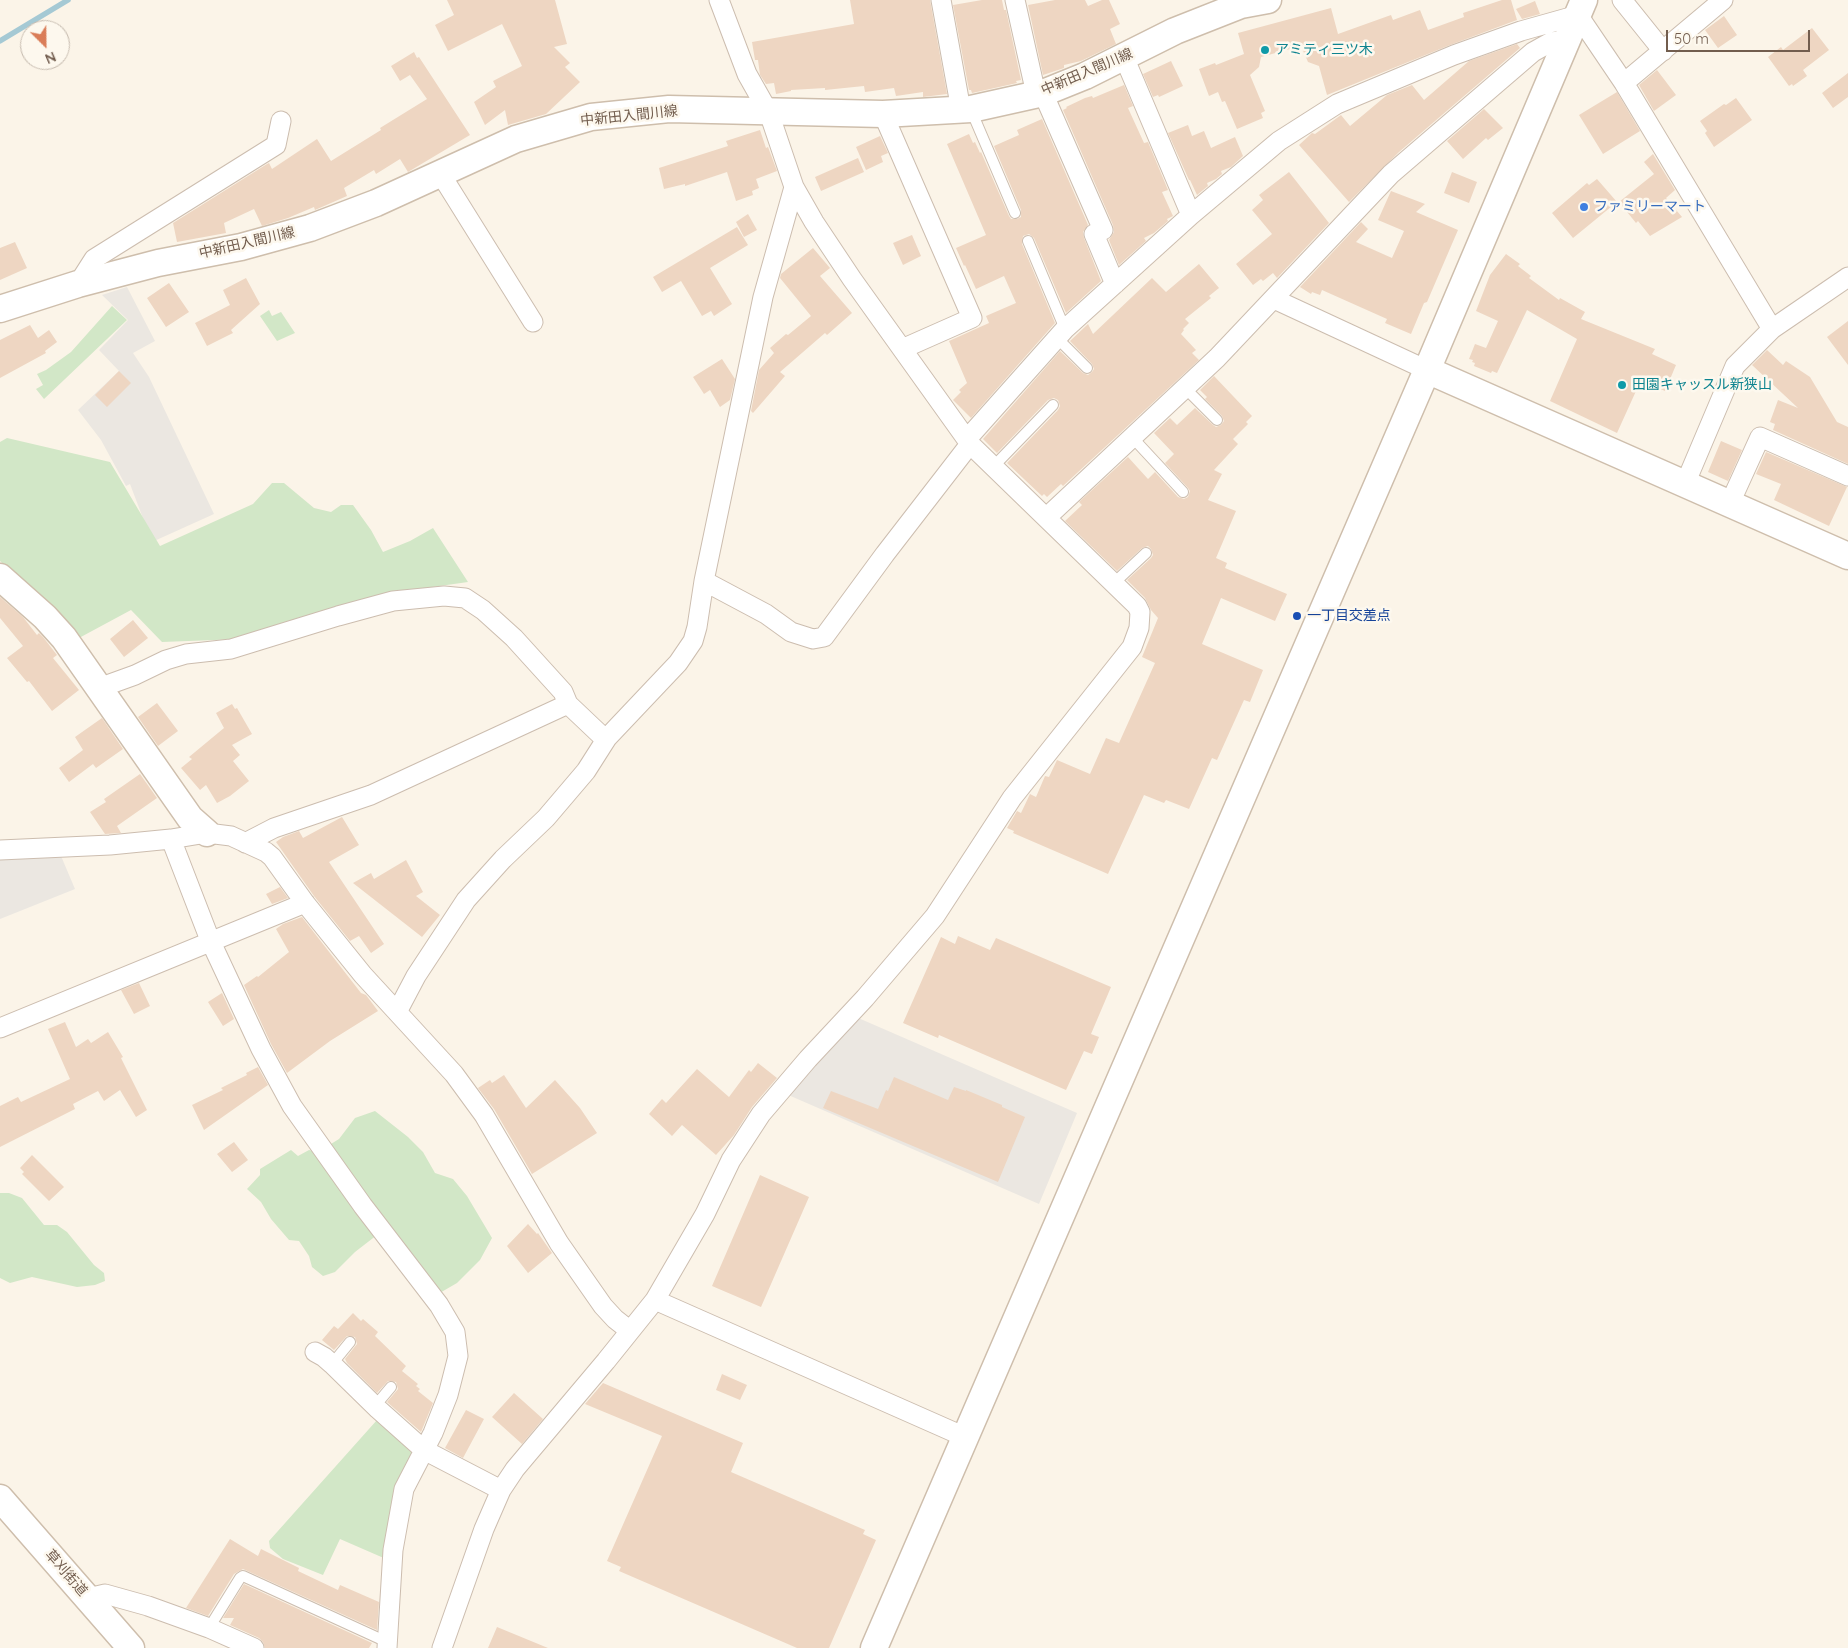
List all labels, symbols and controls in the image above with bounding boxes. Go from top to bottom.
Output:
north arrow [20,20,70,70]
scale bar [1668,20,1812,52]
text: 50 m [1674,29,1709,48]
place label: アミティ三ツ木 [1275,42,1373,58]
marker: アミティ三ツ木 [1259,44,1271,56]
street label: 中新田入間川線 [1039,45,1135,99]
text: N [42,48,59,68]
street label: 中新田入間川線 [579,103,679,129]
place label: ファミリーマート [1594,199,1706,215]
marker: ファミリーマート [1578,201,1590,213]
street label: 中新田入間川線 [197,224,297,262]
place label: 田園キャッスル新狭山 [1632,377,1772,393]
marker: 田園キャッスル新狭山 [1616,379,1628,391]
place label: 一丁目交差点 [1307,608,1391,624]
marker: 一丁目交差点 [1291,610,1303,622]
street label: 草刈街道 [41,1546,91,1600]

